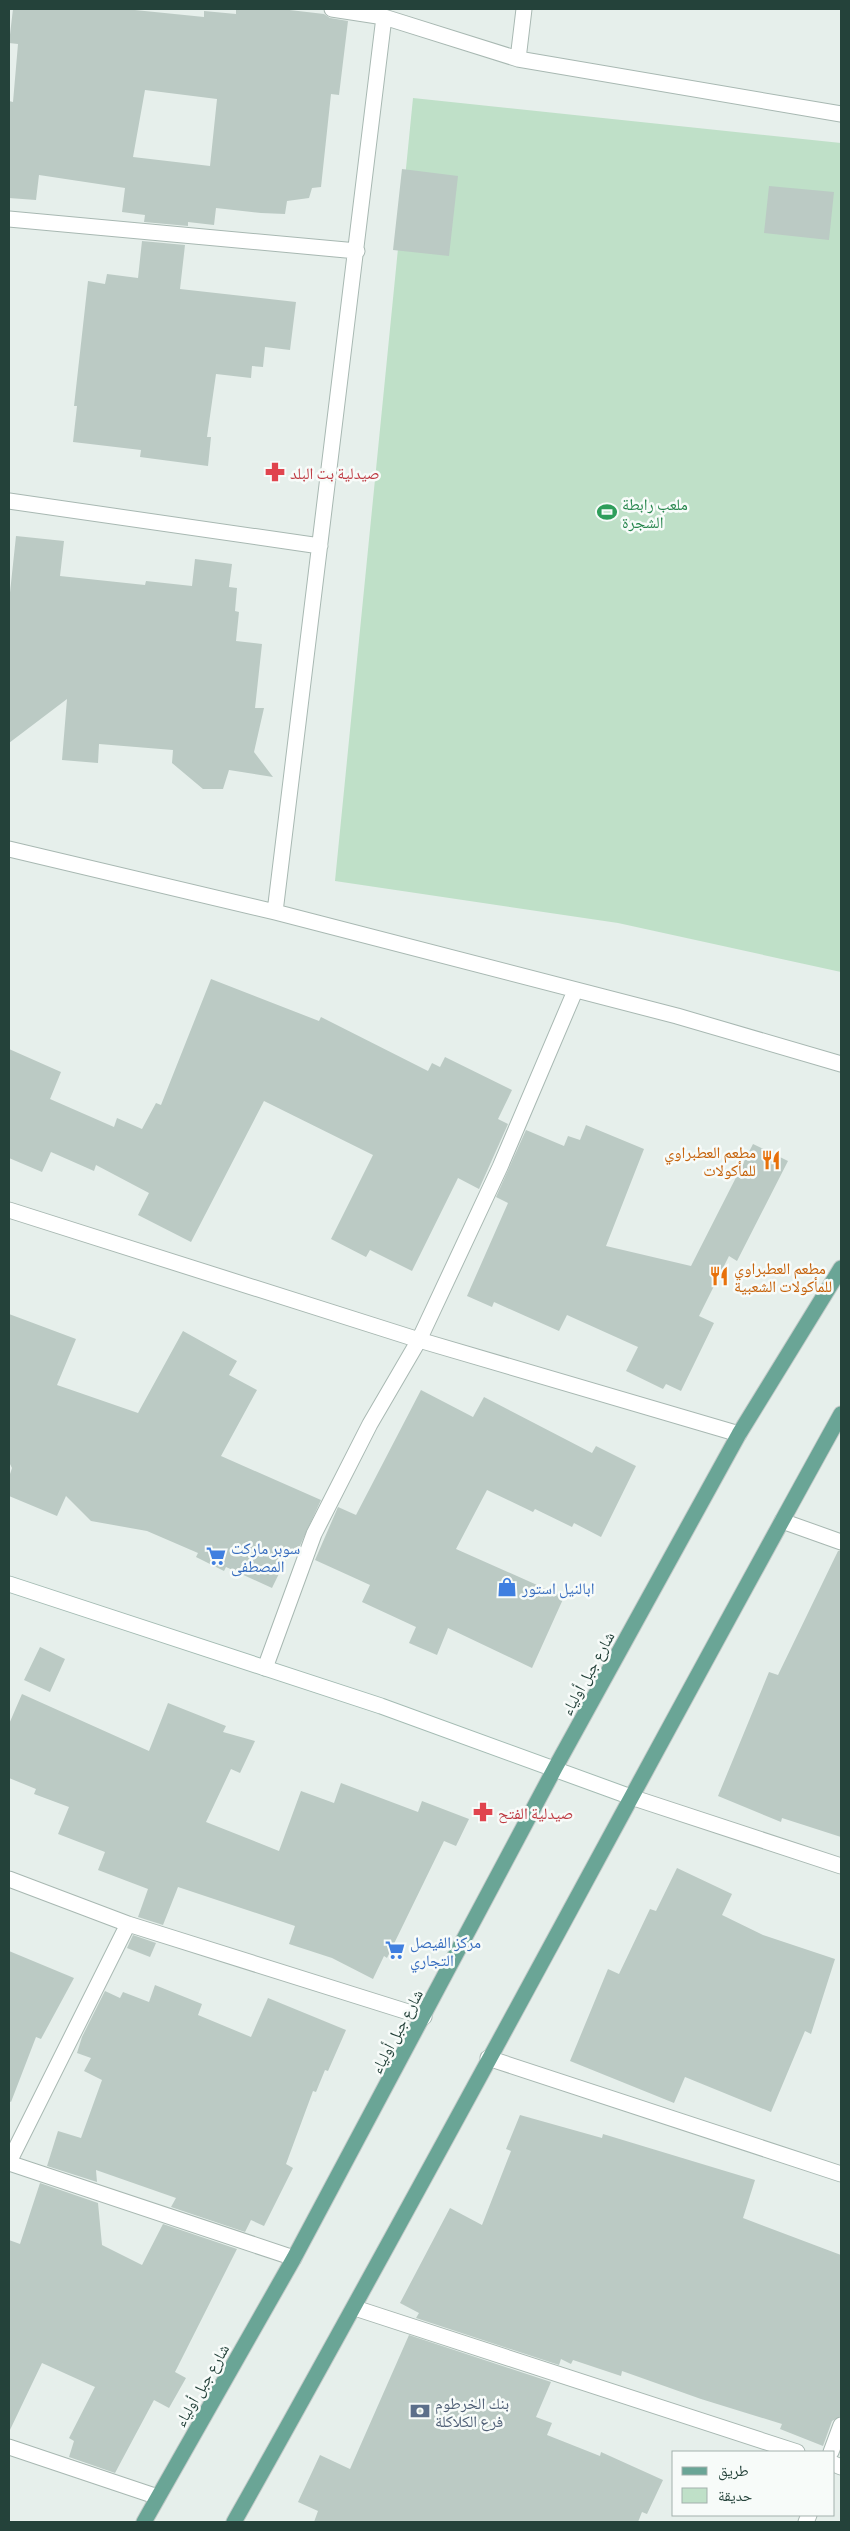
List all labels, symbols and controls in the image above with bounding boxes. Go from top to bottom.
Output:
pharmacy icon: صيدلية بت البلد [264,461,286,483]
place label: صيدلية بت البلد [290,463,380,482]
place label: ملعب رابطة الشجرة [622,494,688,532]
sports icon: ملعب رابطة الشجرة [596,501,618,523]
place label: مطعم العطبراوي للمأكولات [664,1142,756,1180]
restaurant icon: مطعم العطبراوي للمأكولات [760,1149,782,1171]
place label: مطعم العطبراوي للمأكولات الشعبية [734,1258,832,1296]
restaurant icon: مطعم العطبراوي للمأكولات الشعبية [708,1265,730,1287]
place label: سوبر ماركت المصطفى [231,1538,300,1577]
supermarket icon: سوبر ماركت المصطفى [205,1545,227,1567]
shop icon: ابالنيل استور [496,1576,518,1598]
place label: ابالنيل استور [521,1578,595,1599]
street label: شارع جبل أولياء [556,1628,620,1719]
pharmacy icon: صيدلية الفتح [472,1801,494,1823]
place label: صيدلية الفتح [498,1803,573,1824]
place label: مركز الفيصل التجاري [410,1932,481,1973]
supermarket icon: مركز الفيصل التجاري [384,1939,406,1961]
street label: شارع جبل أولياء [366,1986,428,2077]
street label: شارع جبل أولياء [170,2340,234,2431]
place label: بنك الخرطوم فرع الكلاكلة [435,2393,509,2432]
bank icon: بنك الخرطوم فرع الكلاكلة [409,2400,431,2422]
legend [672,2451,835,2516]
text: طريق [718,2461,749,2481]
text: حديقة [718,2486,753,2504]

